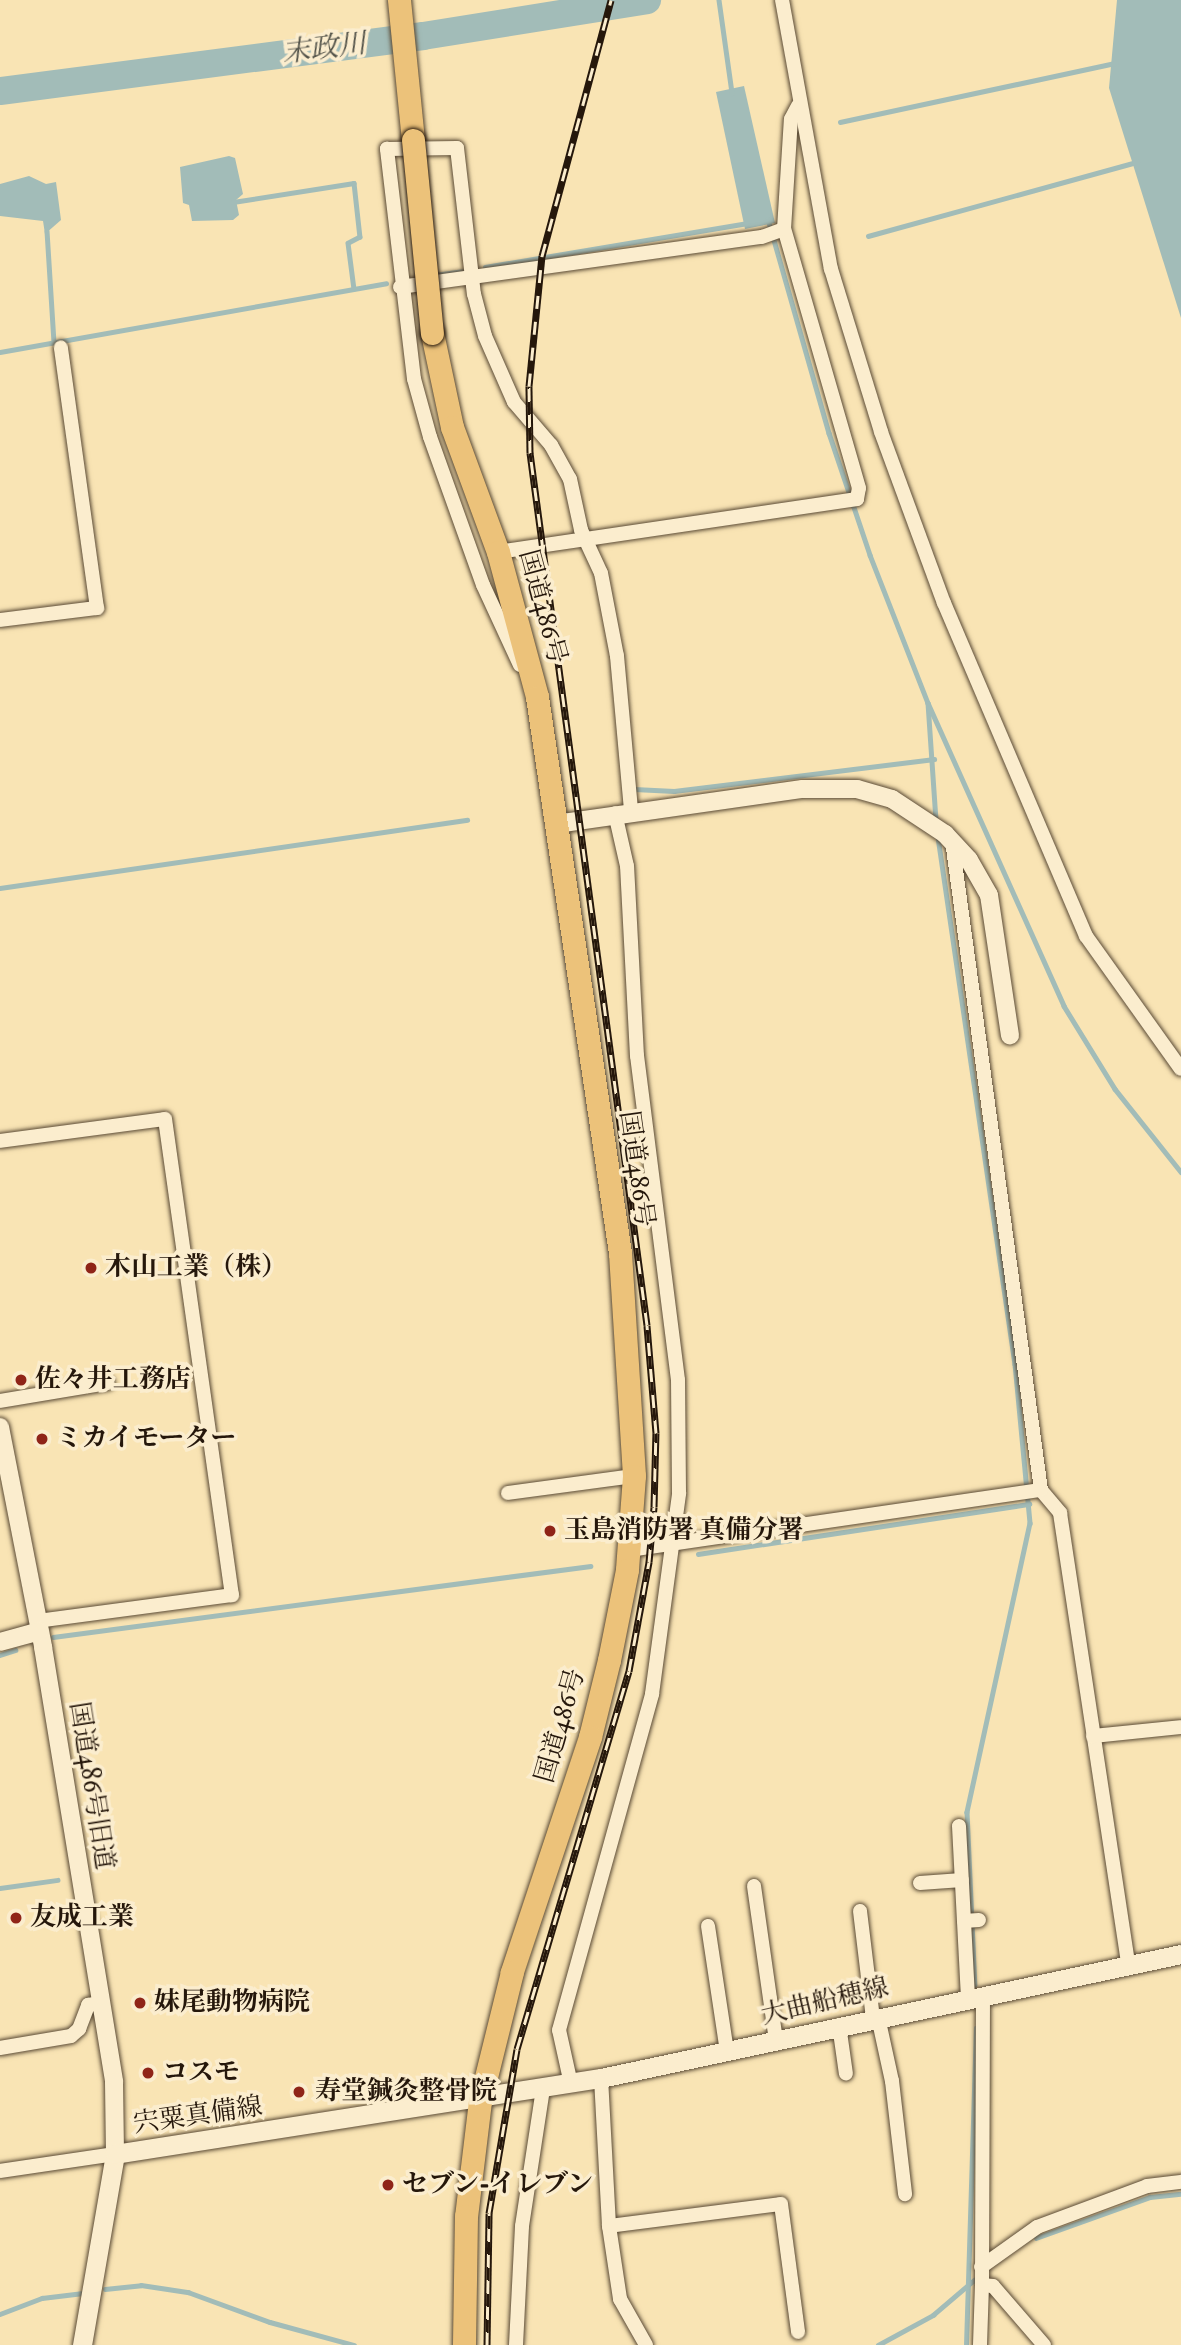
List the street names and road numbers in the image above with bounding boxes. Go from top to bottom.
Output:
street label: 国道486号 [512,546,572,668]
street label: 国道486号 [612,1109,660,1229]
street label: 国道486号 [530,1665,592,1787]
street label: 国道486号旧道 [62,1700,120,1872]
street label: 大曲船穂線 [758,1972,892,2032]
street label: 宍粟真備線 [131,2092,265,2140]

